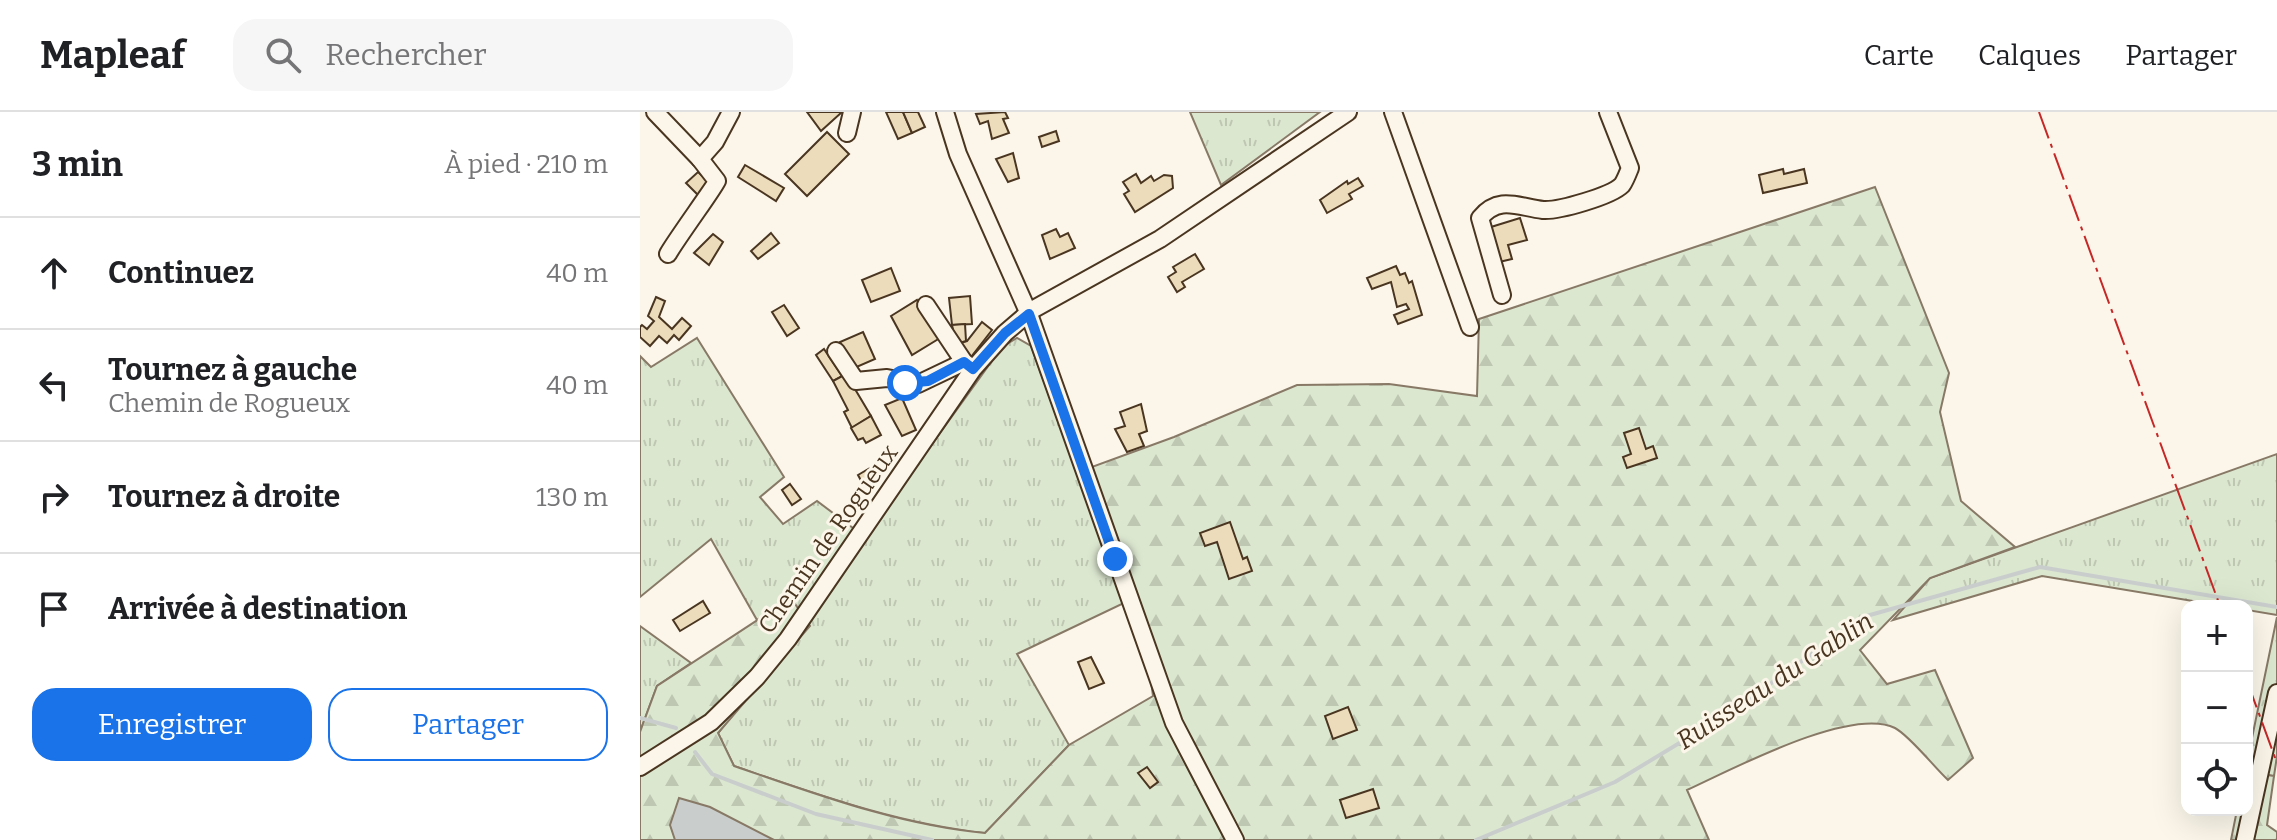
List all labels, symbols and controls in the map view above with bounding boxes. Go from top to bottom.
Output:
search box [233,19,793,91]
text: Mapleaf [40,32,185,78]
icon: search [261,33,305,77]
text: Rechercher [325,37,486,73]
text: Carte [1864,39,1934,72]
text: Calques [1978,39,2081,72]
text: Partager [2125,39,2237,72]
text: 3 min [32,144,123,185]
text: À pied · 210 m [444,149,608,180]
icon: ahead [32,251,76,295]
text: Continuez [108,255,254,291]
text: 40 m [546,258,608,289]
text: Tournez à gauche [108,352,357,388]
icon: left [32,363,76,407]
route start [887,365,923,401]
text: 40 m [546,370,608,401]
text: Chemin de Rogueux [108,388,350,419]
street label: Chemin de Rogueux [752,439,904,639]
icon: right [32,475,76,519]
text: Tournez à droite [108,479,340,515]
text: 130 m [536,482,608,513]
route end [1097,541,1133,577]
icon: arrive [32,587,76,631]
text: Arrivée à destination [108,591,407,627]
map controls [2181,600,2253,816]
button: + [2181,600,2253,672]
water label: Ruisseau du Gablin [1671,606,1879,756]
button: − [2181,672,2253,744]
button: Enregistrer [32,688,312,761]
button: Partager [328,688,608,761]
button: locate [2181,744,2253,816]

